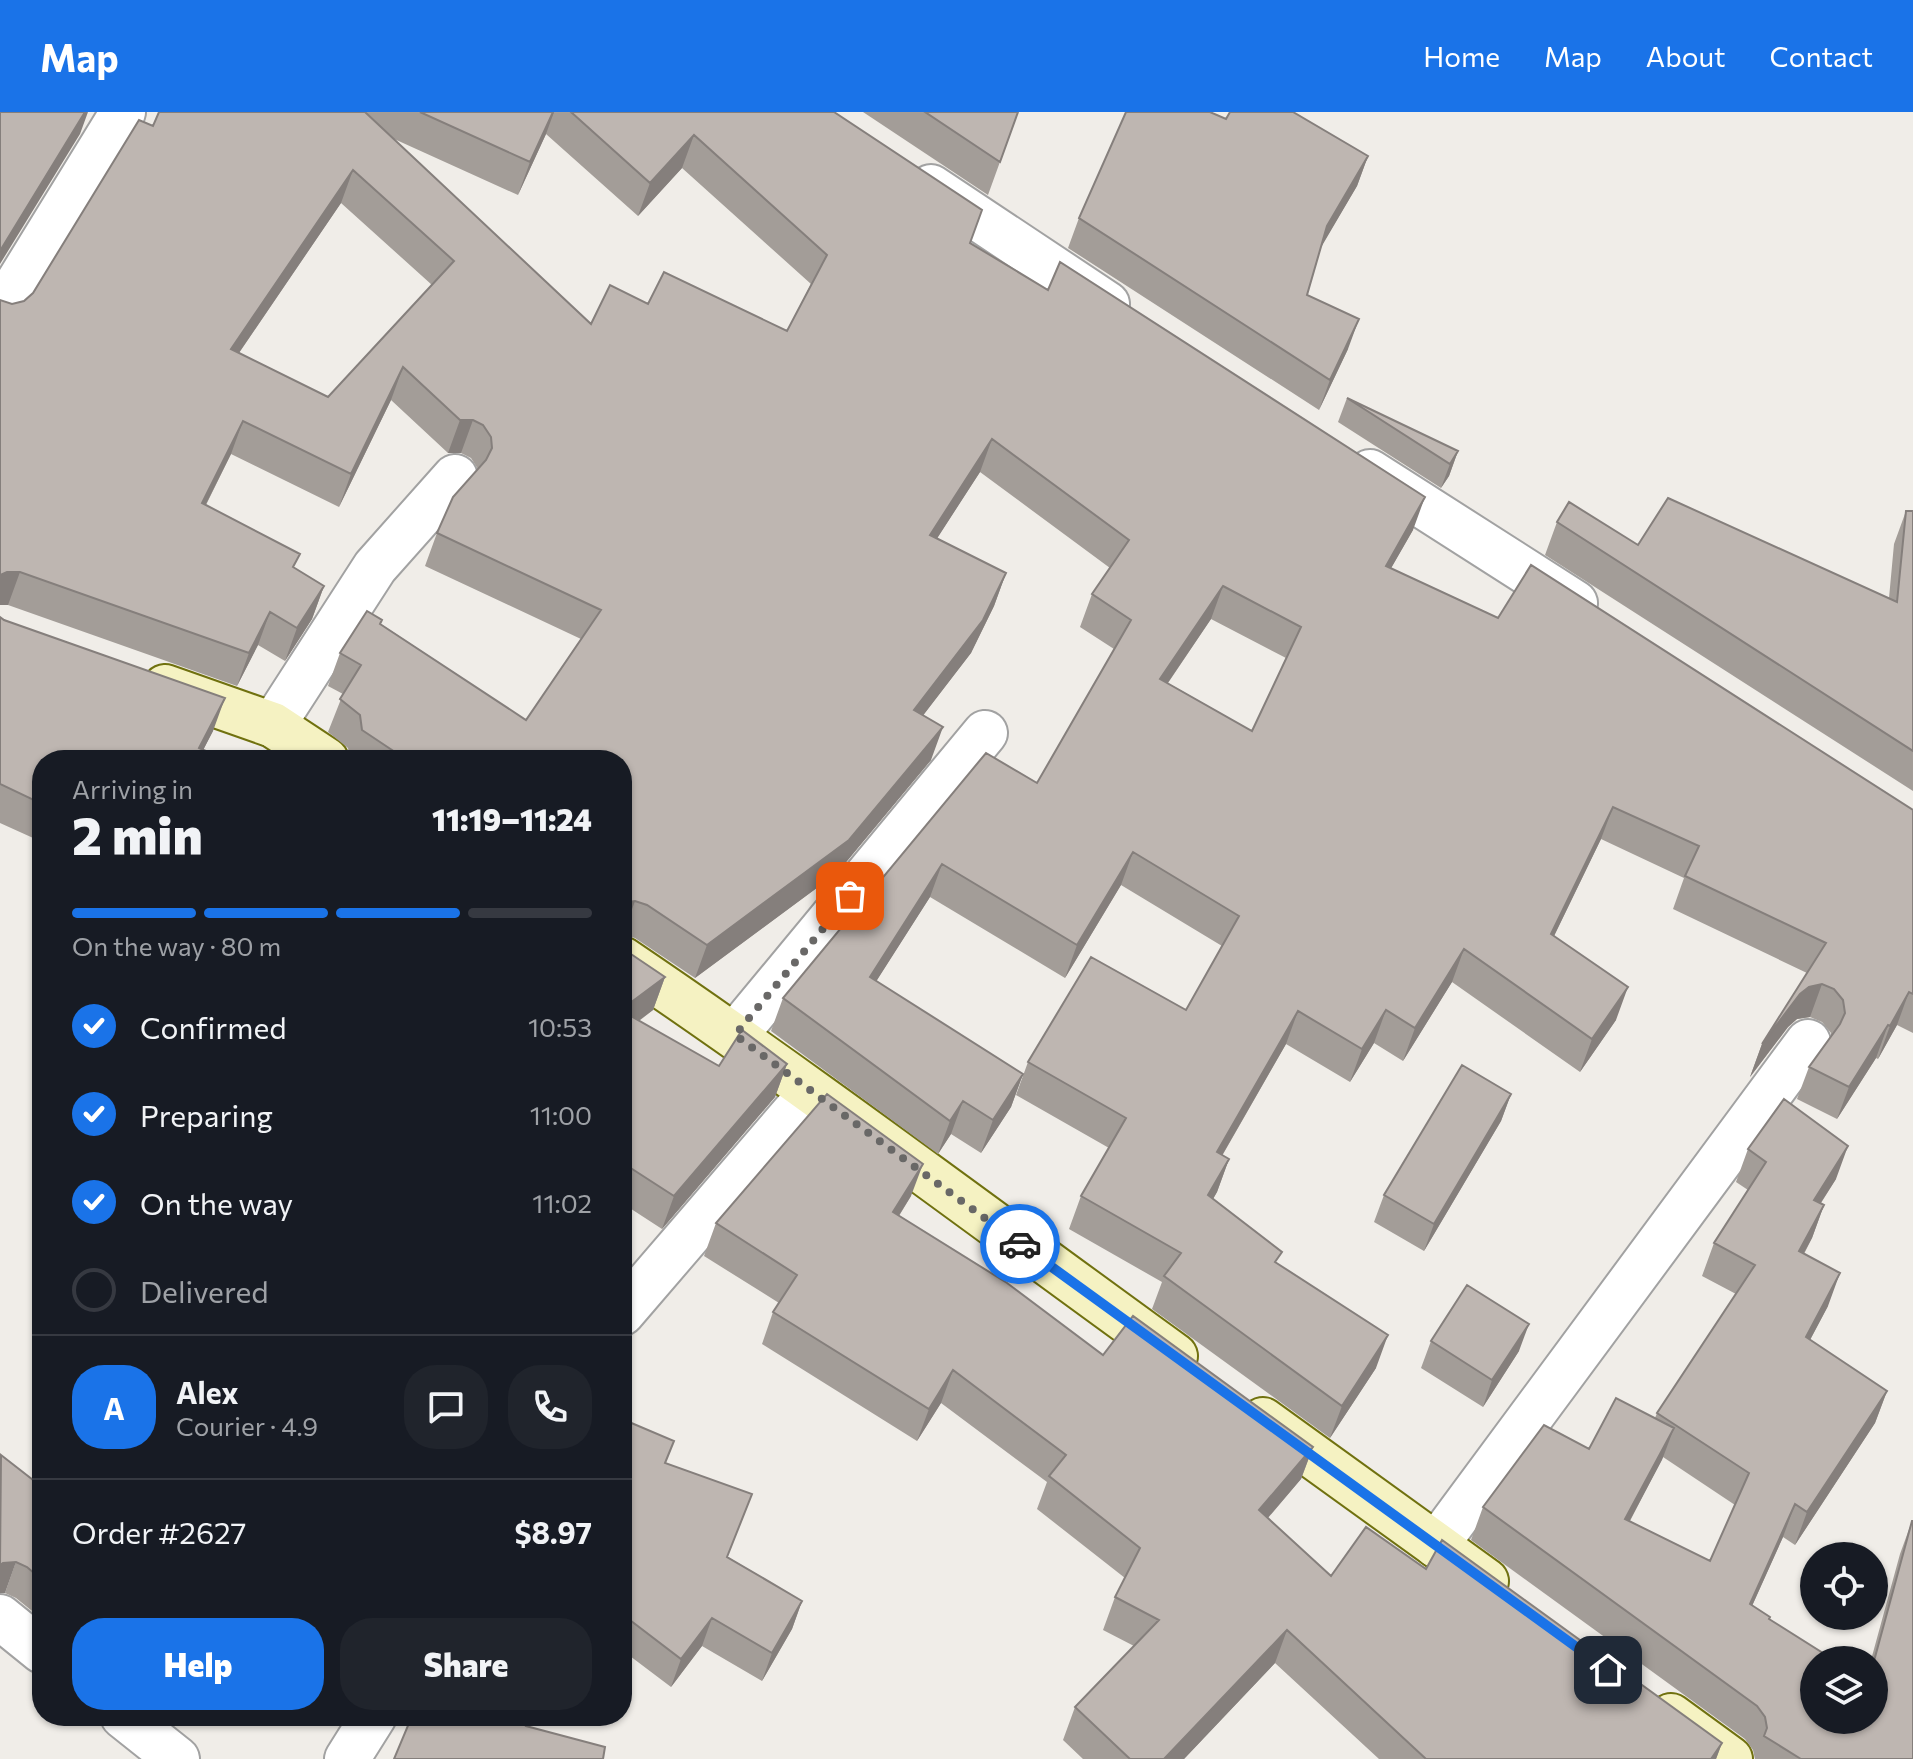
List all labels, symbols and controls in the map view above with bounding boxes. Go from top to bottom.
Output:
text: Map [40,33,119,80]
text: Home [1423,39,1500,73]
text: Map [1544,39,1602,73]
text: About [1646,39,1726,73]
text: Contact [1770,39,1873,73]
text: Arriving in [72,773,193,804]
text: 11:19–11:24 [432,800,592,837]
text: 2 min [72,802,203,866]
pin [816,862,884,930]
icon: bag [828,874,872,918]
text: On the way · 80 m [72,930,281,961]
icon: check [72,1004,116,1048]
text: Confirmed [140,1008,287,1045]
text: 10:53 [528,1011,592,1042]
icon: check [72,1092,116,1136]
text: Preparing [140,1096,273,1133]
text: 11:00 [530,1099,592,1130]
icon: check [72,1180,116,1224]
text: On the way [140,1184,293,1221]
text: 11:02 [532,1187,592,1218]
courier [980,1204,1060,1284]
icon: car [998,1222,1042,1266]
text: Delivered [140,1272,269,1309]
button: chat [404,1365,488,1449]
button: phone [508,1365,592,1449]
text: Alex [176,1373,239,1410]
text: A [103,1389,125,1426]
text: Courier · 4.9 [176,1410,318,1441]
text: Order #2627 [72,1513,246,1550]
text: $8.97 [514,1513,592,1550]
map controls [1800,1542,1888,1734]
button: locate [1800,1542,1888,1630]
button: Help [72,1618,324,1710]
button: Share [340,1618,592,1710]
pin [1574,1636,1642,1704]
button: layers [1800,1646,1888,1734]
icon: home [1586,1648,1630,1692]

